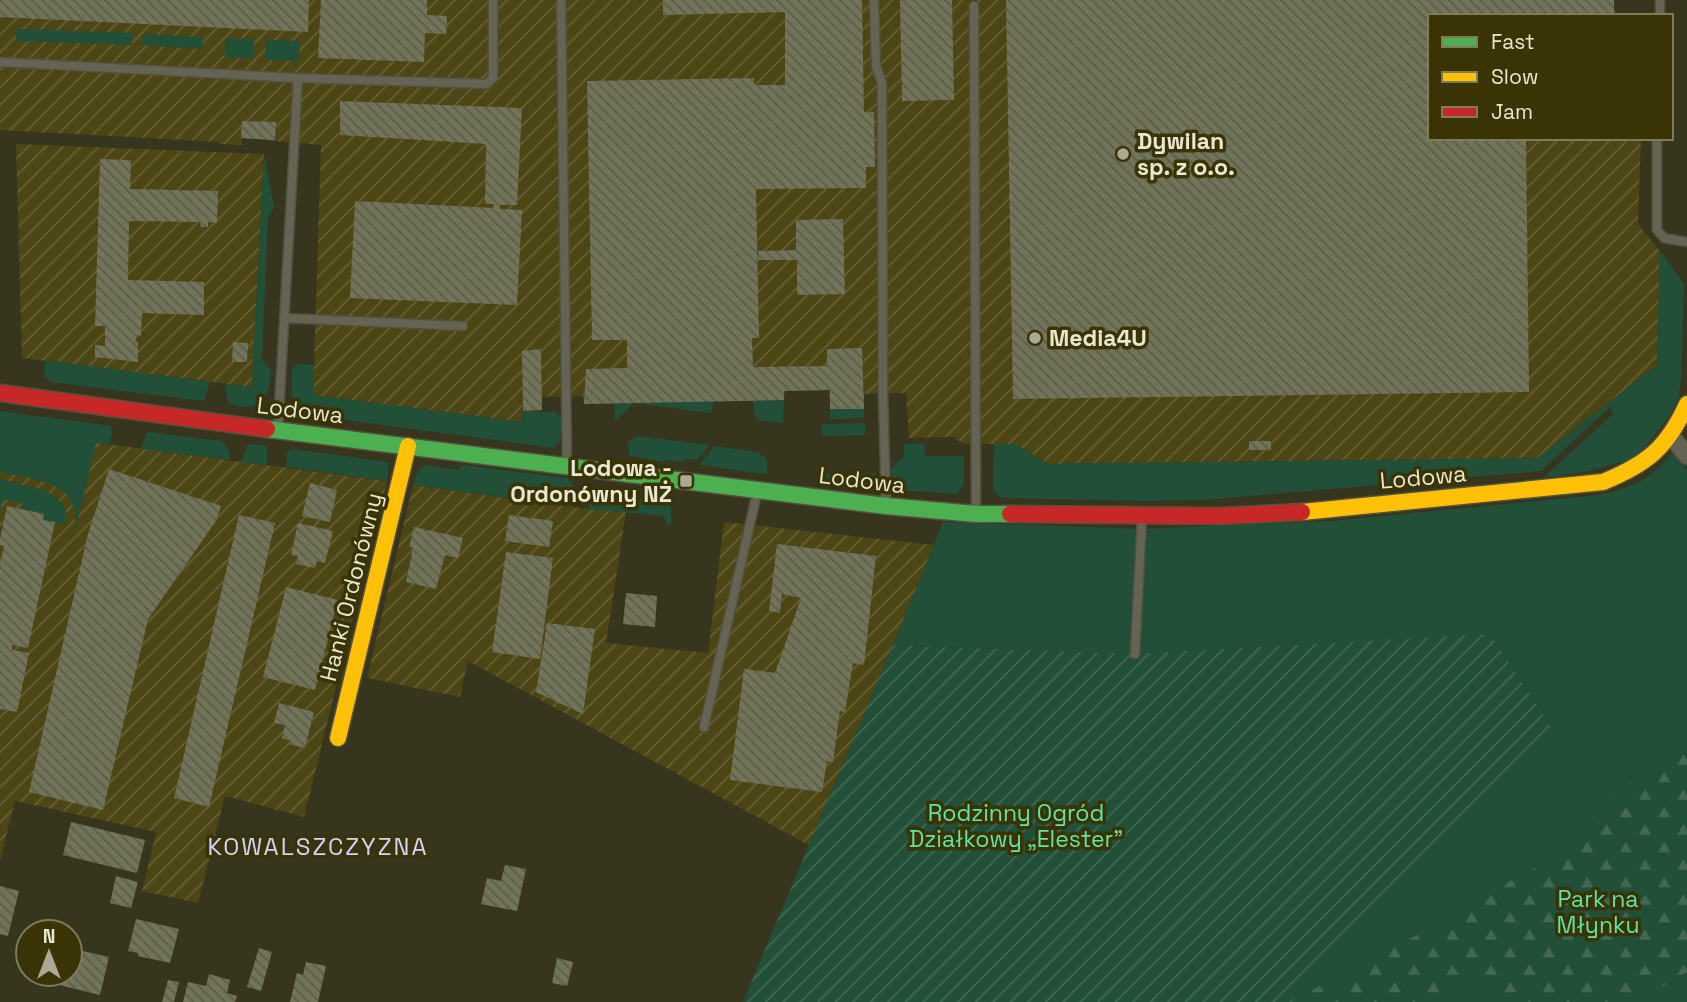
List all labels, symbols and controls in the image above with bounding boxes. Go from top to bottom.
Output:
legend [1428,14,1673,140]
text: Fast [1491,28,1535,55]
text: Slow [1491,63,1539,90]
text: Jam [1491,98,1533,125]
place label: Dywilan sp. z o.o. [1137,126,1235,182]
marker: Dywilan sp. z o.o. [1115,146,1131,162]
place label: Media4U [1049,323,1147,353]
marker: Media4U [1027,330,1043,346]
street label: Lodowa [255,390,345,430]
place label: Lodowa - Ordonówny NŻ [510,453,672,509]
street label: Lodowa [1378,458,1468,496]
street label: Lodowa [817,460,907,500]
marker: Lodowa - Ordonówny NŻ [678,473,694,489]
street label: Hanki Ordonówny [313,489,389,685]
park label: Rodzinny Ogród Działkowy „Elester” [909,798,1123,854]
district label: KOWALSZCZYZNA [207,831,429,862]
park label: Park na Młynku [1556,884,1640,940]
north arrow [14,918,84,988]
text: N [43,924,55,949]

